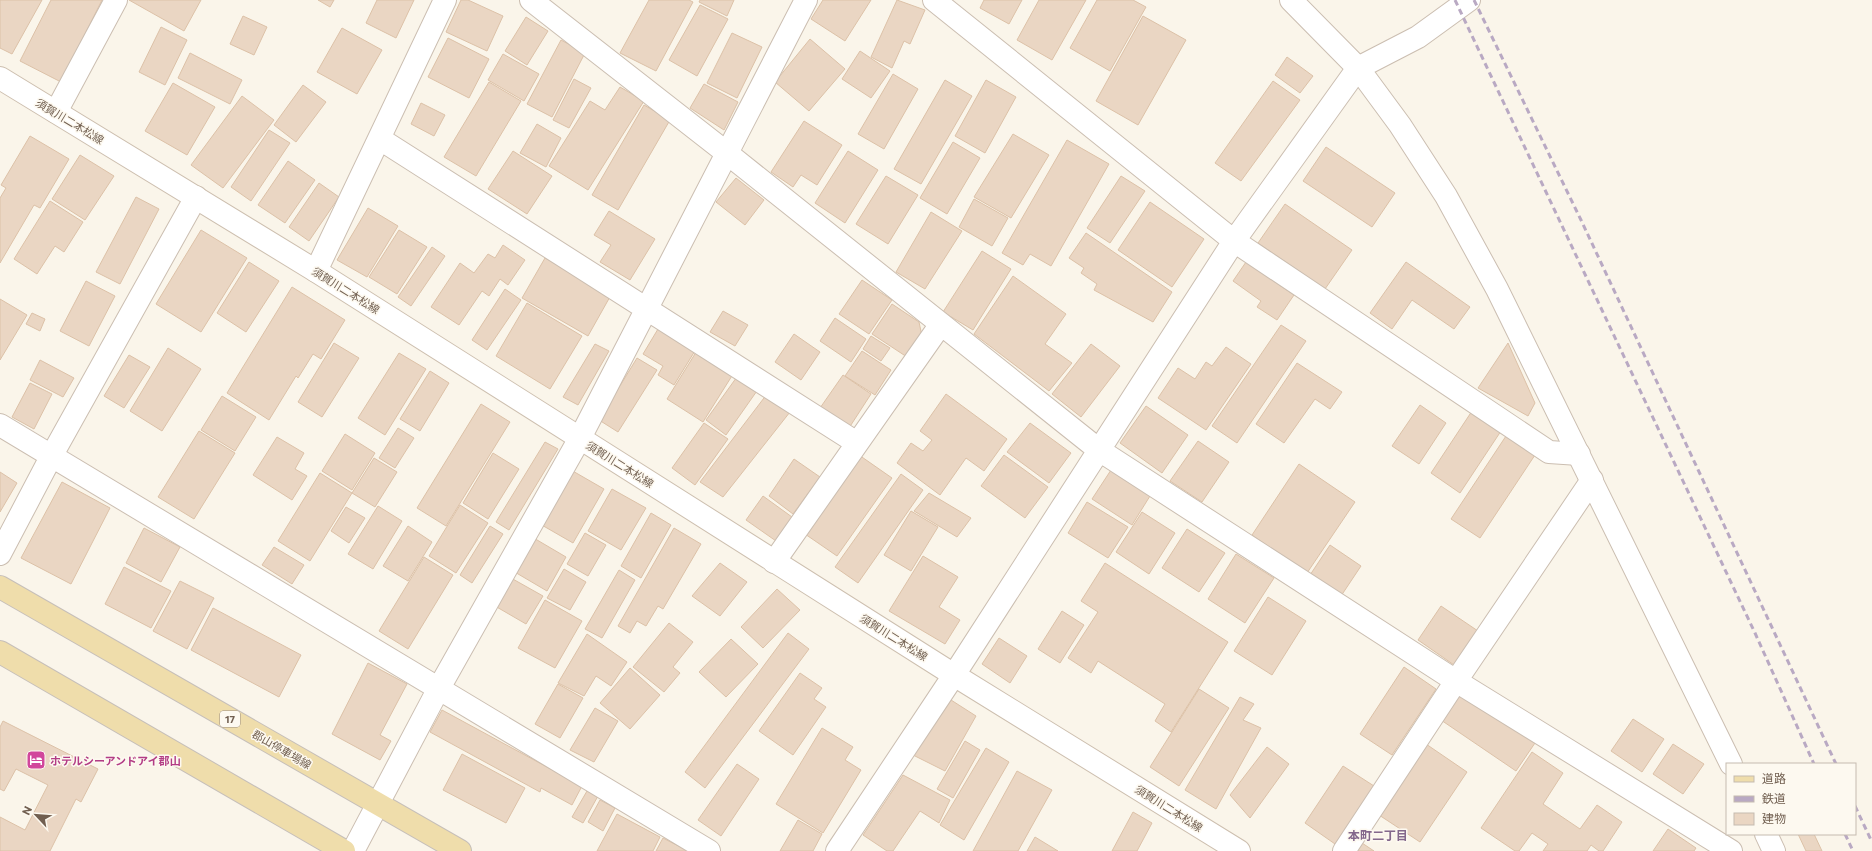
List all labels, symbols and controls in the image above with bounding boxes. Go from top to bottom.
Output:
street label: 須賀川二本松線 [34,96,106,146]
street label: 須賀川二本松線 [310,264,382,316]
street label: 須賀川二本松線 [584,438,656,490]
street label: 須賀川二本松線 [858,611,930,663]
road number: 17 [220,711,240,727]
street label: 郡山停車場線 [250,727,314,771]
hotel icon: ホテルシーアンドアイ郡山 [25,749,47,771]
place label: ホテルシーアンドアイ郡山 [50,754,181,767]
legend [1726,763,1856,835]
text: 道路 [1762,771,1786,785]
street label: 須賀川二本松線 [1133,782,1205,834]
text: 鉄道 [1762,791,1786,805]
north arrow [16,795,56,835]
text: N [19,804,34,817]
text: 建物 [1762,811,1786,825]
district label: 本町二丁目 [1348,828,1408,842]

